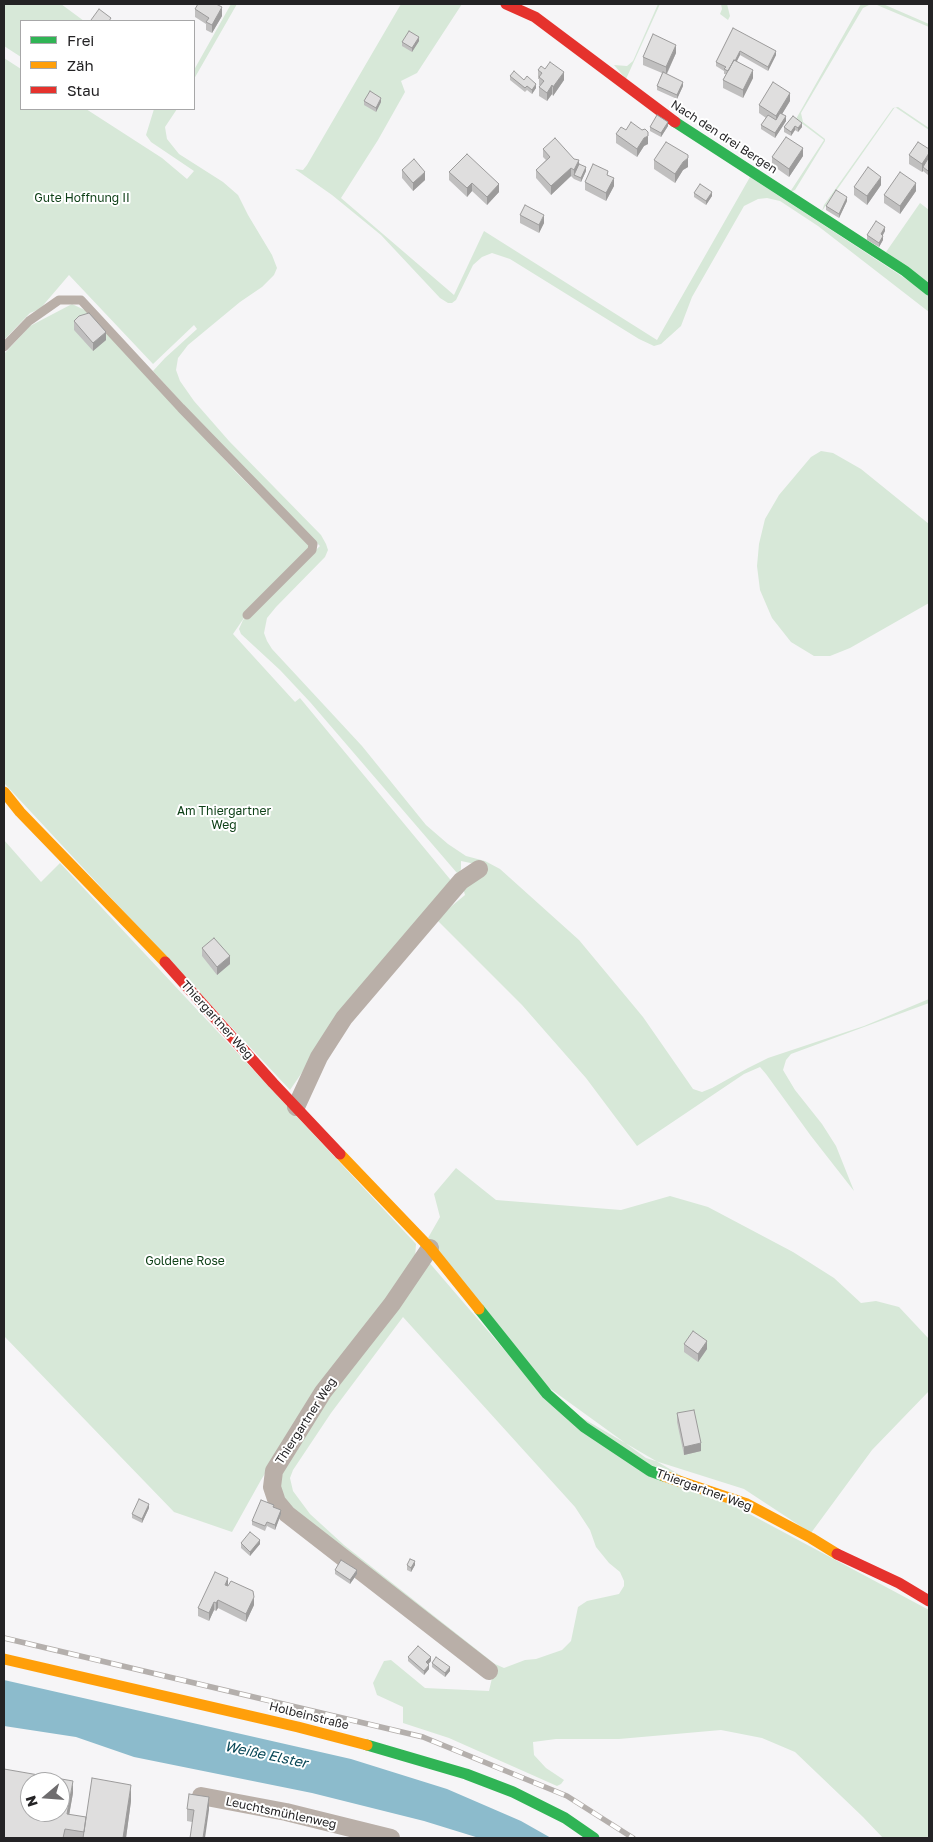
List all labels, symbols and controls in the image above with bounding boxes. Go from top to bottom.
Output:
legend [20,20,195,110]
text: Frei [67,31,94,49]
text: Zäh [67,56,94,74]
text: Stau [67,81,100,99]
street label: Nach den drei Bergen [668,97,780,177]
park label: Gute Hoffnung II [34,191,130,205]
park label: Am Thiergartner Weg [177,804,271,832]
street label: Thiergartner Weg [178,978,256,1062]
park label: Goldene Rose [145,1254,225,1268]
street label: Thiergartner Weg [273,1375,339,1467]
street label: Thiergartner Weg [654,1466,754,1514]
street label: Holbeinstraße [268,1699,350,1733]
water label: Weiße Elster [223,1738,309,1772]
north arrow [20,1772,70,1822]
text: N [21,1794,41,1809]
street label: Leuchtsmühlenweg [224,1794,338,1832]

